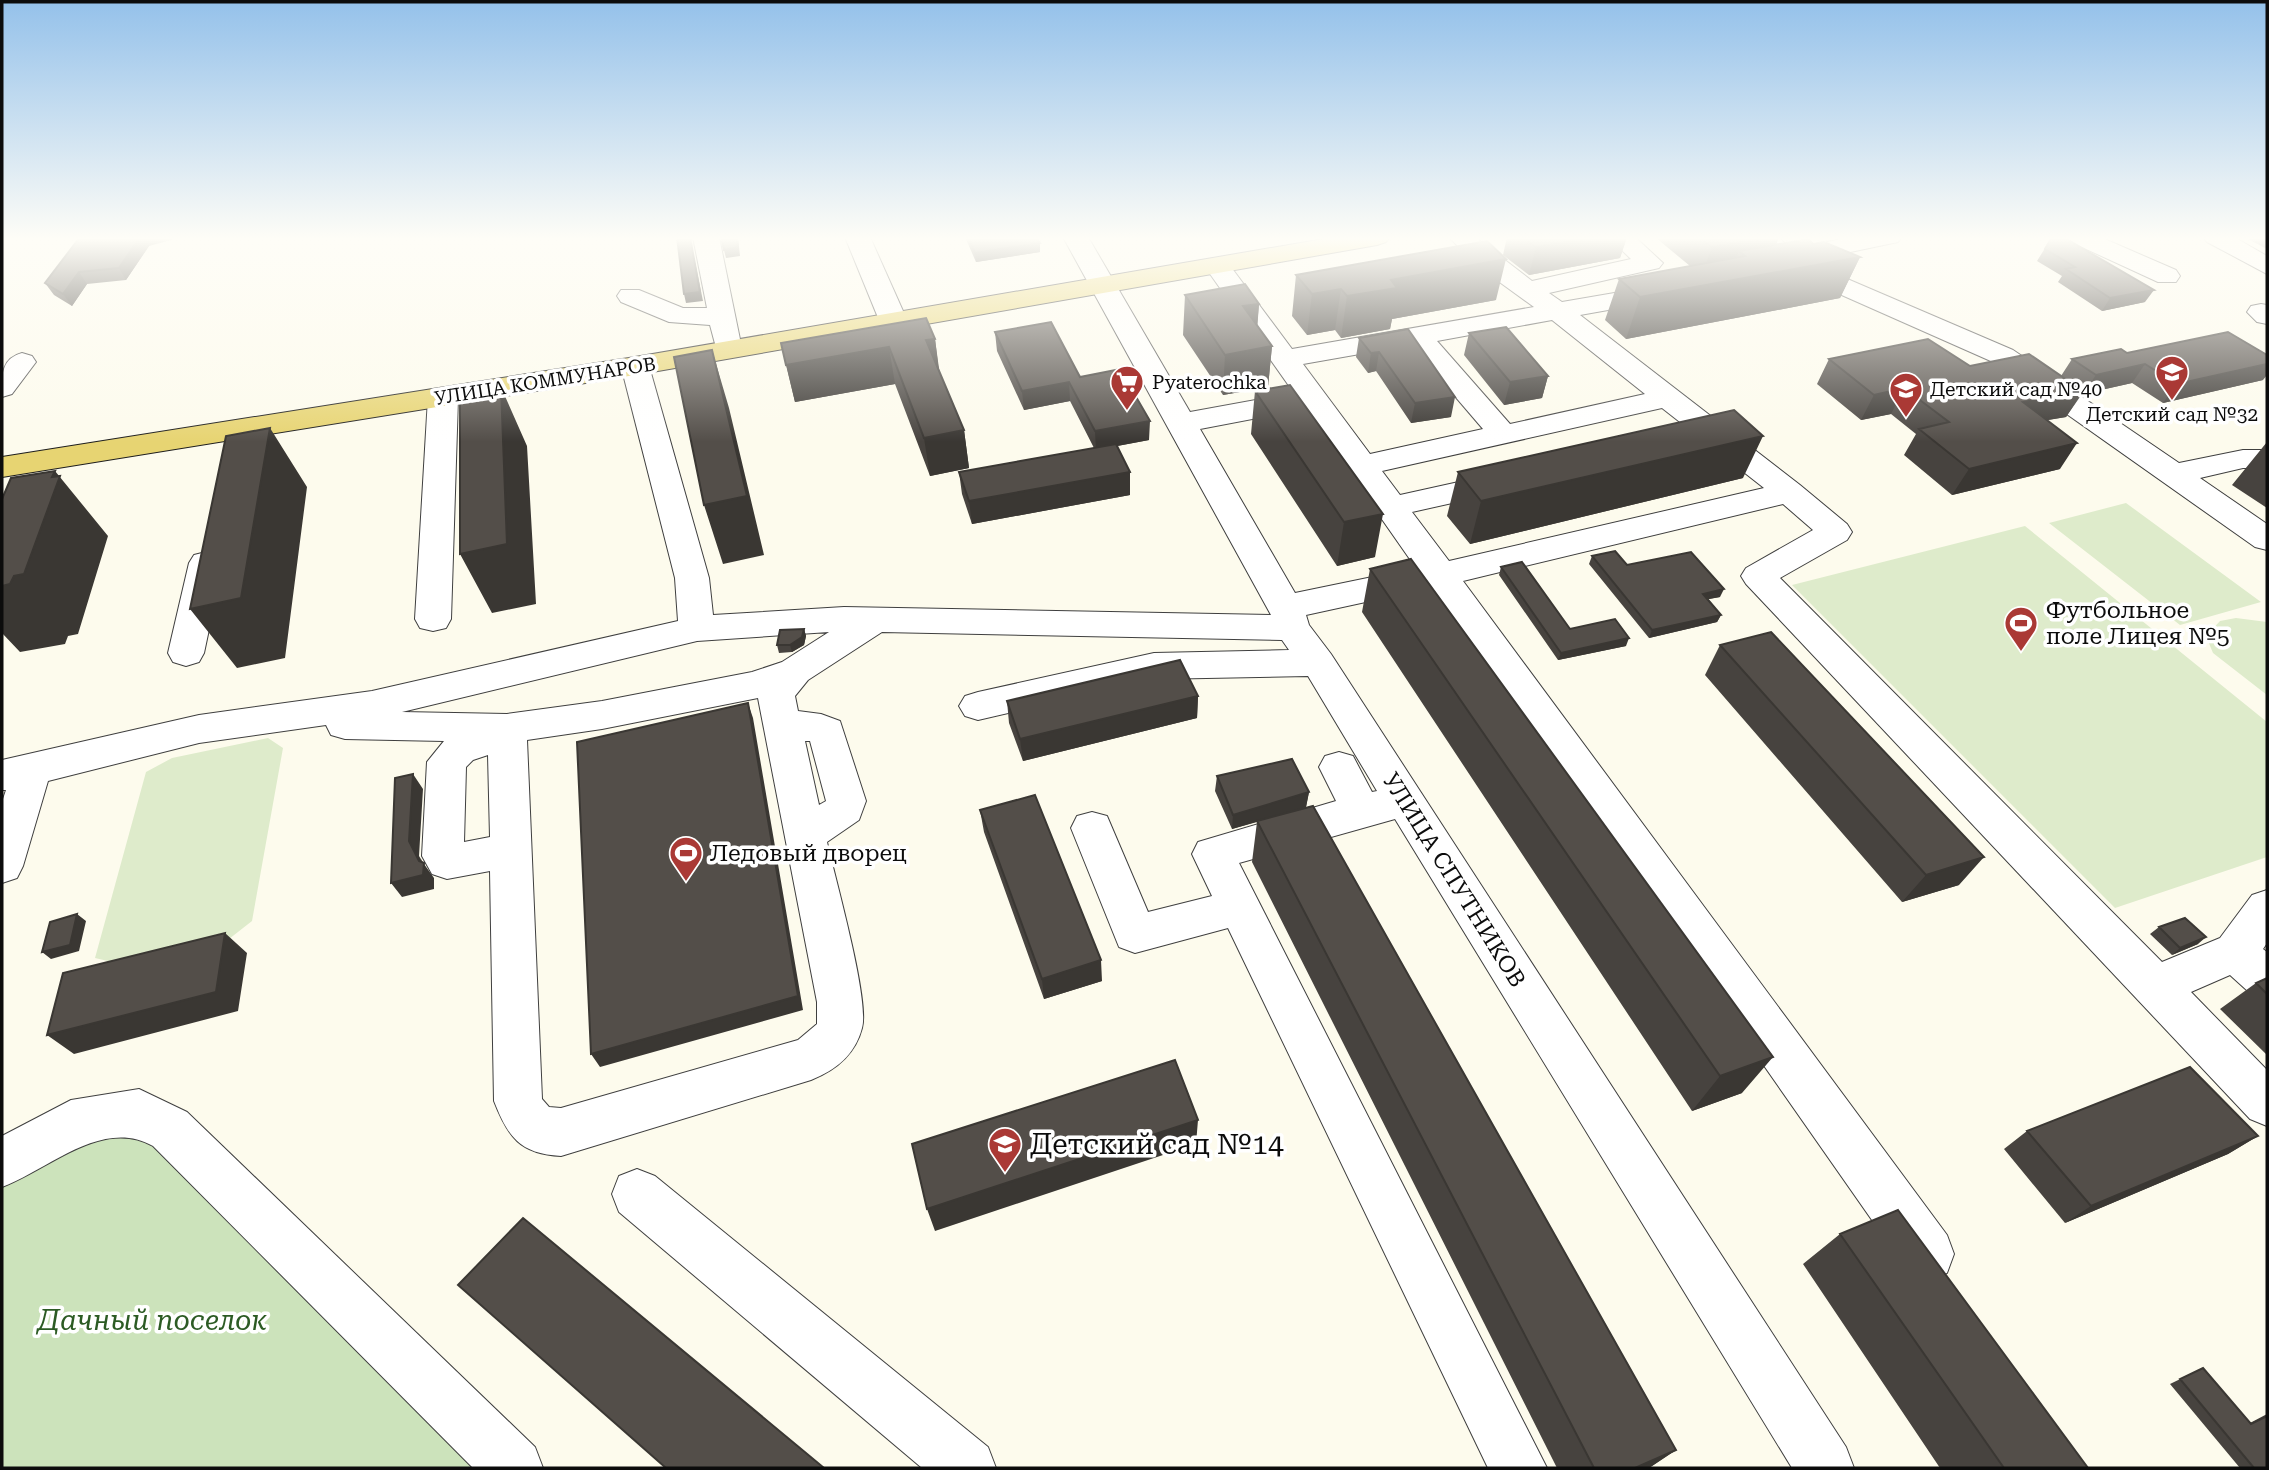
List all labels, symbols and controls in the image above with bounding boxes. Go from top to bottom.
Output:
street label: УЛИЦА КОММУНАРОВ [433,352,657,410]
school or university icon: Детский сад №32 [2153,353,2191,402]
supermarket icon: Pyaterochka [1108,363,1146,412]
school or university icon: Детский сад №40 [1887,370,1925,419]
place label: Pyaterochka [1152,371,1267,394]
place label: Детский сад №40 [1930,378,2102,401]
place label: Детский сад №32 [2086,403,2258,426]
place label: Футбольное поле Лицея №5 [2046,597,2230,650]
sports icon: Футбольное поле Лицея №5 [2002,604,2040,653]
street label: УЛИЦА СПУТНИКОВ [1377,768,1531,992]
sports icon: Ледовый дворец [667,834,705,883]
place label: Ледовый дворец [710,840,907,867]
school or university icon: Детский сад №14 [986,1125,1024,1174]
place label: Детский сад №14 [1030,1128,1284,1161]
park label: Дачный поселок [35,1304,267,1337]

